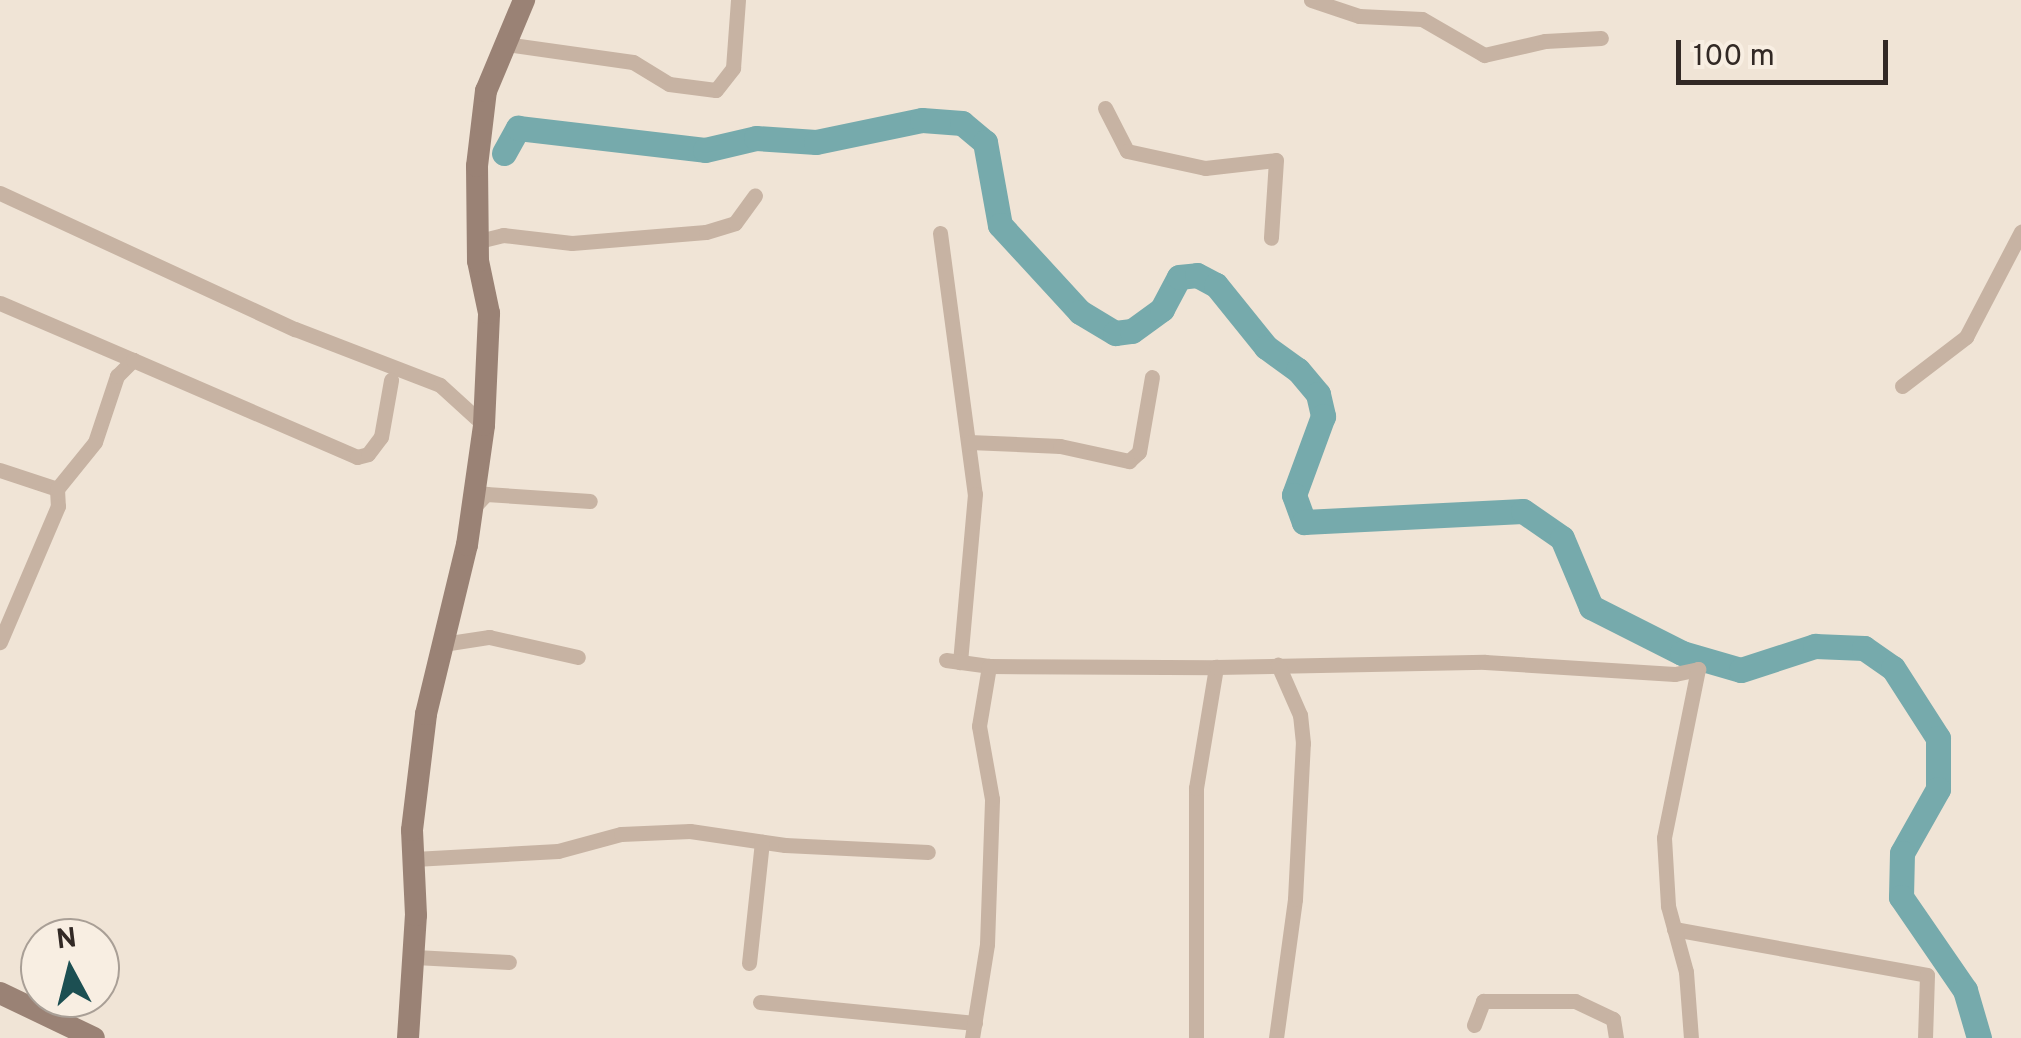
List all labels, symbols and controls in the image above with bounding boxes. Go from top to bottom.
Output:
scale bar [1681,20,1894,82]
text: 100 m [1693,39,1775,76]
north arrow [20,918,120,1018]
text: N [54,921,79,959]

